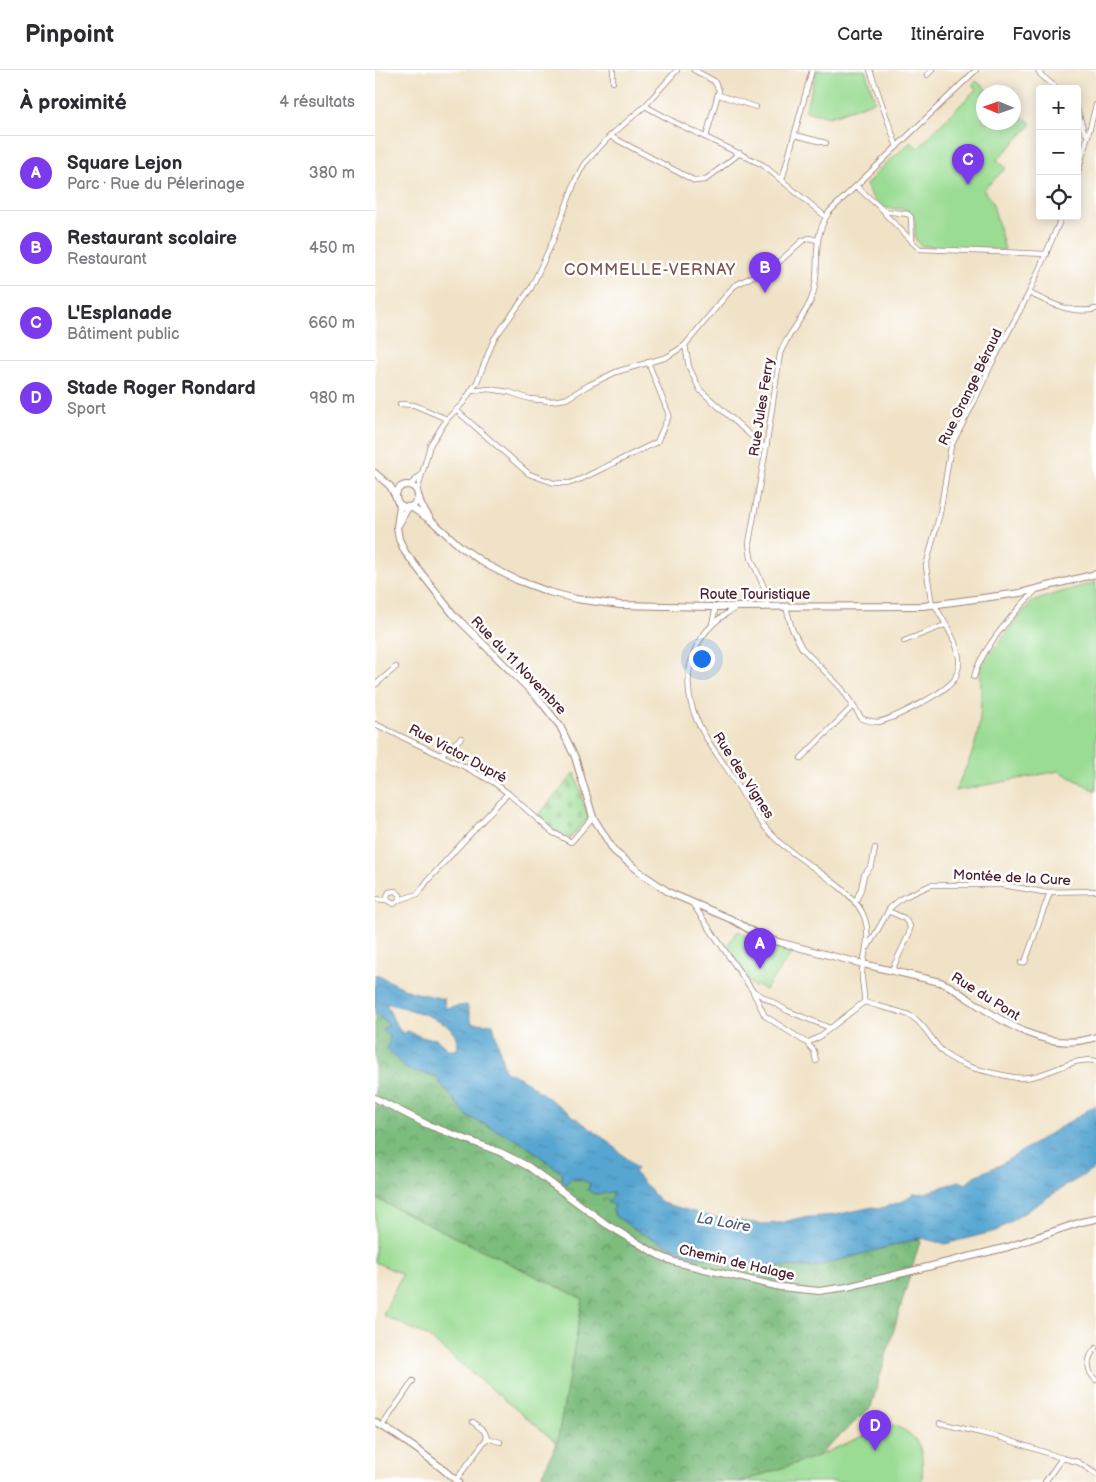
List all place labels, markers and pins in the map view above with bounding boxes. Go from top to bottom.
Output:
pin: C [952,144,984,185]
pin: B [749,252,781,293]
pin: A [744,928,776,969]
pin: D [859,1410,891,1451]

